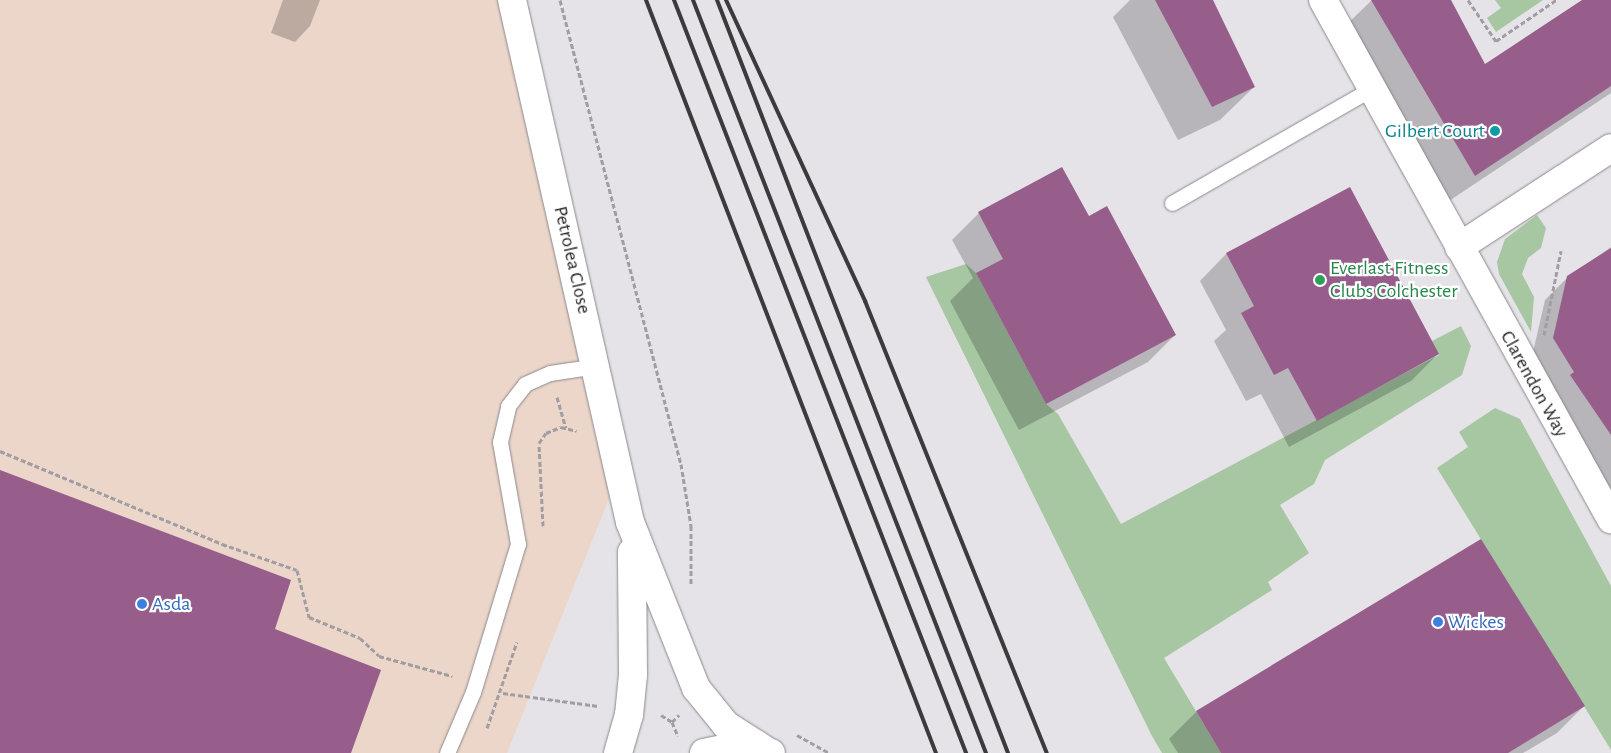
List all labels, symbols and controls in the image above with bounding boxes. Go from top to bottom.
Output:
place label: Gilbert Court [1385,119,1485,143]
marker: Gilbert Court [1489,125,1501,137]
street label: Petrolea Close [548,204,596,316]
place label: Everlast Fitness Clubs Colchester [1330,256,1458,303]
marker: Everlast Fitness Clubs Colchester [1314,274,1326,286]
street label: Clarendon Way [1495,326,1573,442]
place label: Asda [152,592,191,616]
marker: Asda [136,598,148,610]
place label: Wickes [1448,610,1504,634]
marker: Wickes [1432,616,1444,628]

